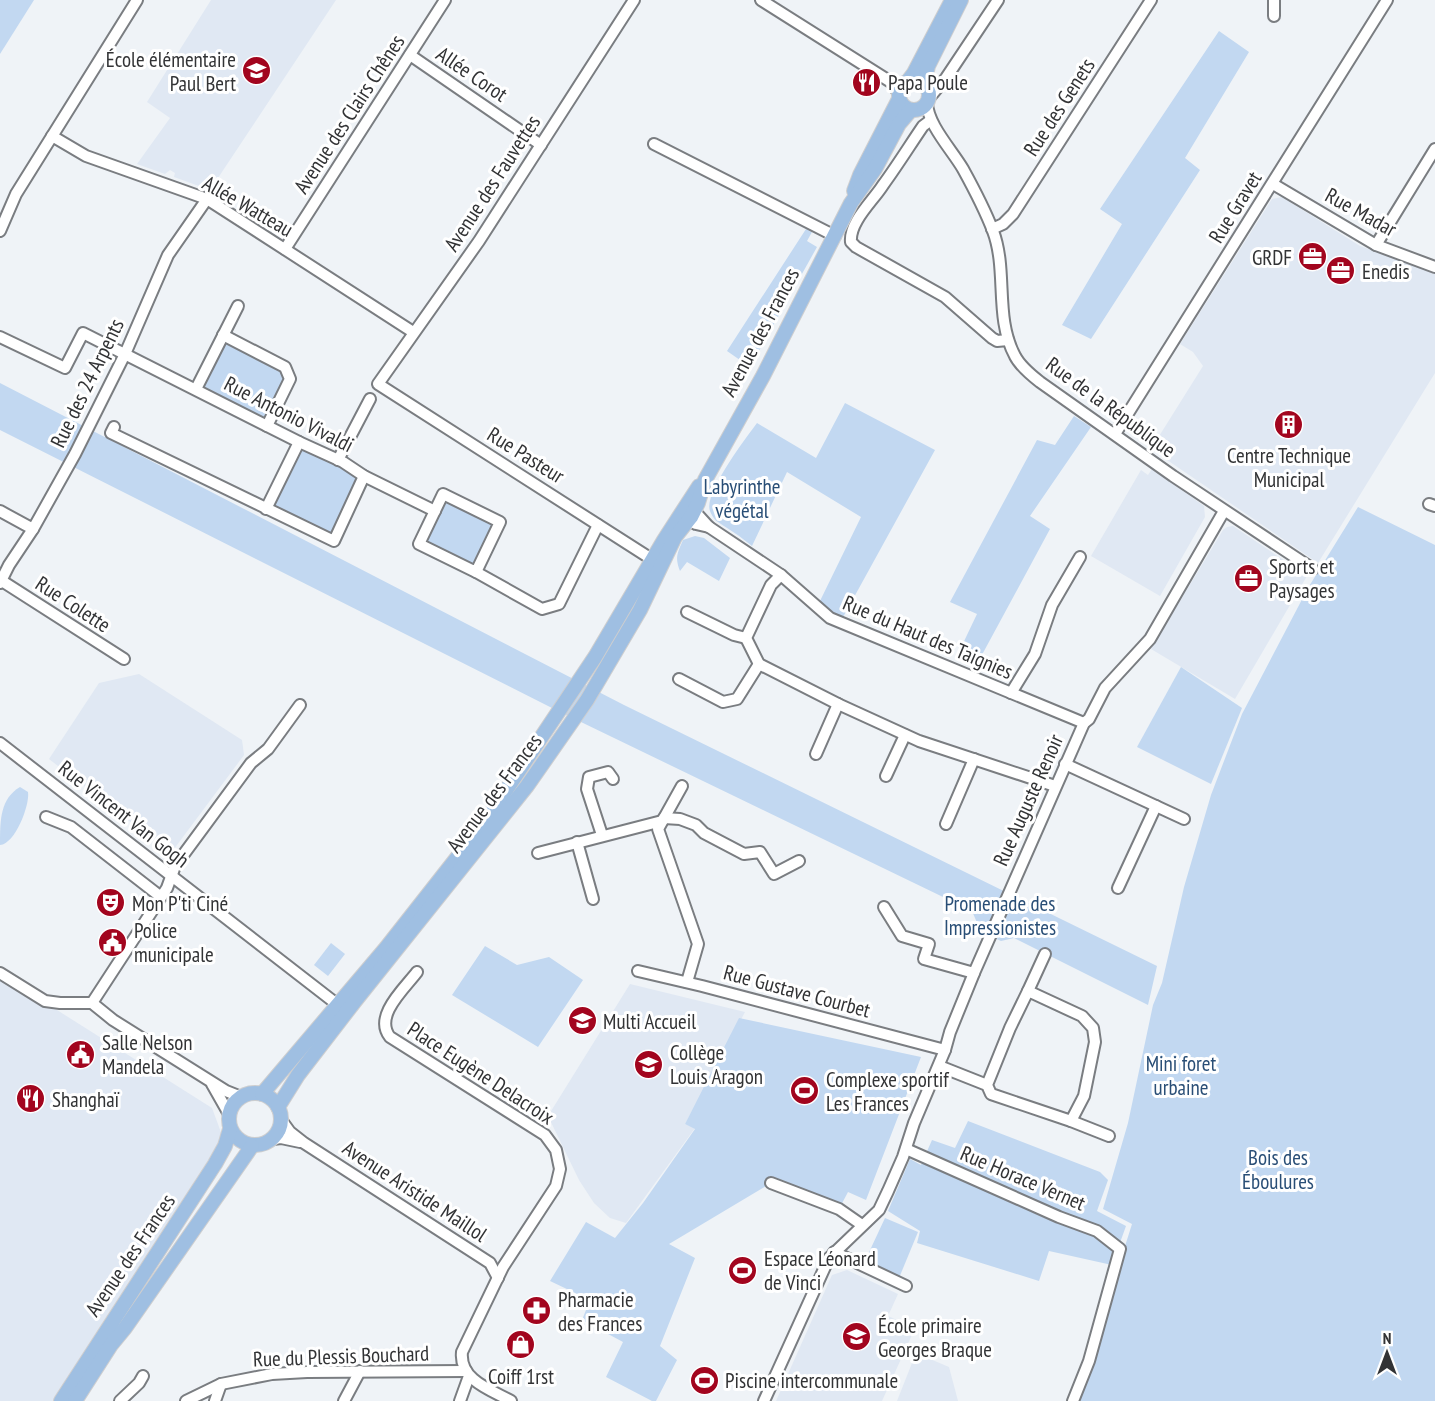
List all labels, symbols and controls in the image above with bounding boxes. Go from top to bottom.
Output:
street label: Avenue des Clairs Chênes [288,29,410,199]
street label: Allée Corot [431,40,513,108]
place label: École élémentaire Paul Bert [106,46,236,97]
street label: Rue des Genets [1017,53,1101,161]
school or university icon: École élémentaire Paul Bert [241,55,273,87]
restaurant icon: Papa Poule [851,66,883,98]
place label: Papa Poule [888,69,968,96]
street label: Avenue des Fauvettes [438,110,546,256]
street label: Rue Gravet [1203,166,1268,248]
street label: Allée Watteau [198,169,298,243]
street label: Rue Madar [1321,181,1402,243]
office icon: GRDF [1297,241,1329,273]
place label: GRDF [1252,244,1292,271]
office icon: Enedis [1325,255,1357,287]
place label: Enedis [1362,258,1410,285]
street label: Avenue des Frances [715,263,805,401]
street label: Rue des 24 Arpents [44,314,130,452]
street label: Rue de la République [1041,351,1181,463]
street label: Rue Antonio Vivaldi [220,370,358,458]
building icon: Centre Technique Municipal [1273,408,1305,440]
street label: Rue Pasteur [482,421,570,489]
place label: Centre Technique Municipal [1227,442,1351,493]
park label: Labyrinthe végétal [704,473,780,524]
place label: Sports et Paysages [1269,553,1335,604]
office icon: Sports et Paysages [1232,562,1264,594]
street label: Rue Colette [30,570,116,638]
street label: Rue du Haut des Taignies [839,589,1017,685]
street label: Avenue des Frances [441,728,547,858]
street label: Rue Auguste Renoir [987,730,1069,870]
street label: Rue Vincent Van Gogh [53,755,195,873]
theatre icon: Mon P'ti Ciné [95,887,127,919]
place label: Mon P'ti Ciné [132,890,228,917]
park label: Promenade des Impressionistes [944,890,1056,941]
place label: Police municipale [134,917,214,968]
public building icon: Police municipale [97,926,129,958]
street label: Rue Gustave Courbet [721,958,874,1024]
school or university icon: Multi Accueil [566,1005,598,1037]
place label: Multi Accueil [603,1008,696,1035]
street label: Place Eugène Delacroix [402,1015,560,1131]
place label: Salle Nelson Mandela [102,1029,193,1080]
public building icon: Salle Nelson Mandela [65,1038,97,1070]
place label: Collège Louis Aragon [670,1039,763,1090]
school or university icon: Collège Louis Aragon [633,1048,665,1080]
park label: Mini foret urbaine [1146,1050,1217,1101]
place label: Complexe sportif Les Frances [826,1066,949,1117]
sports icon: Complexe sportif Les Frances [789,1075,821,1107]
restaurant icon: Shanghaï [15,1083,47,1115]
place label: Shanghaï [52,1086,120,1113]
street label: Avenue Aristide Maillol [338,1134,492,1248]
street label: Rue Horace Vernet [956,1140,1090,1217]
park label: Bois des Éboulures [1242,1144,1314,1195]
street label: Avenue des Frances [79,1189,181,1321]
place label: Espace Léonard de Vinci [764,1245,876,1296]
sports icon: Espace Léonard de Vinci [727,1254,759,1286]
place label: Pharmacie des Frances [558,1286,642,1337]
pharmacy icon: Pharmacie des Frances [521,1295,553,1327]
place label: École primaire Georges Braque [878,1312,992,1363]
school or university icon: École primaire Georges Braque [841,1321,873,1353]
north arrow [1357,1323,1417,1383]
text: N [1383,1328,1391,1348]
shop icon: Coiff 1rst [505,1329,537,1361]
street label: Rue du Plessis Bouchard [252,1339,430,1373]
place label: Coiff 1rst [488,1363,554,1390]
sports icon: Piscine intercommunale [688,1364,720,1396]
place label: Piscine intercommunale [725,1367,898,1394]

